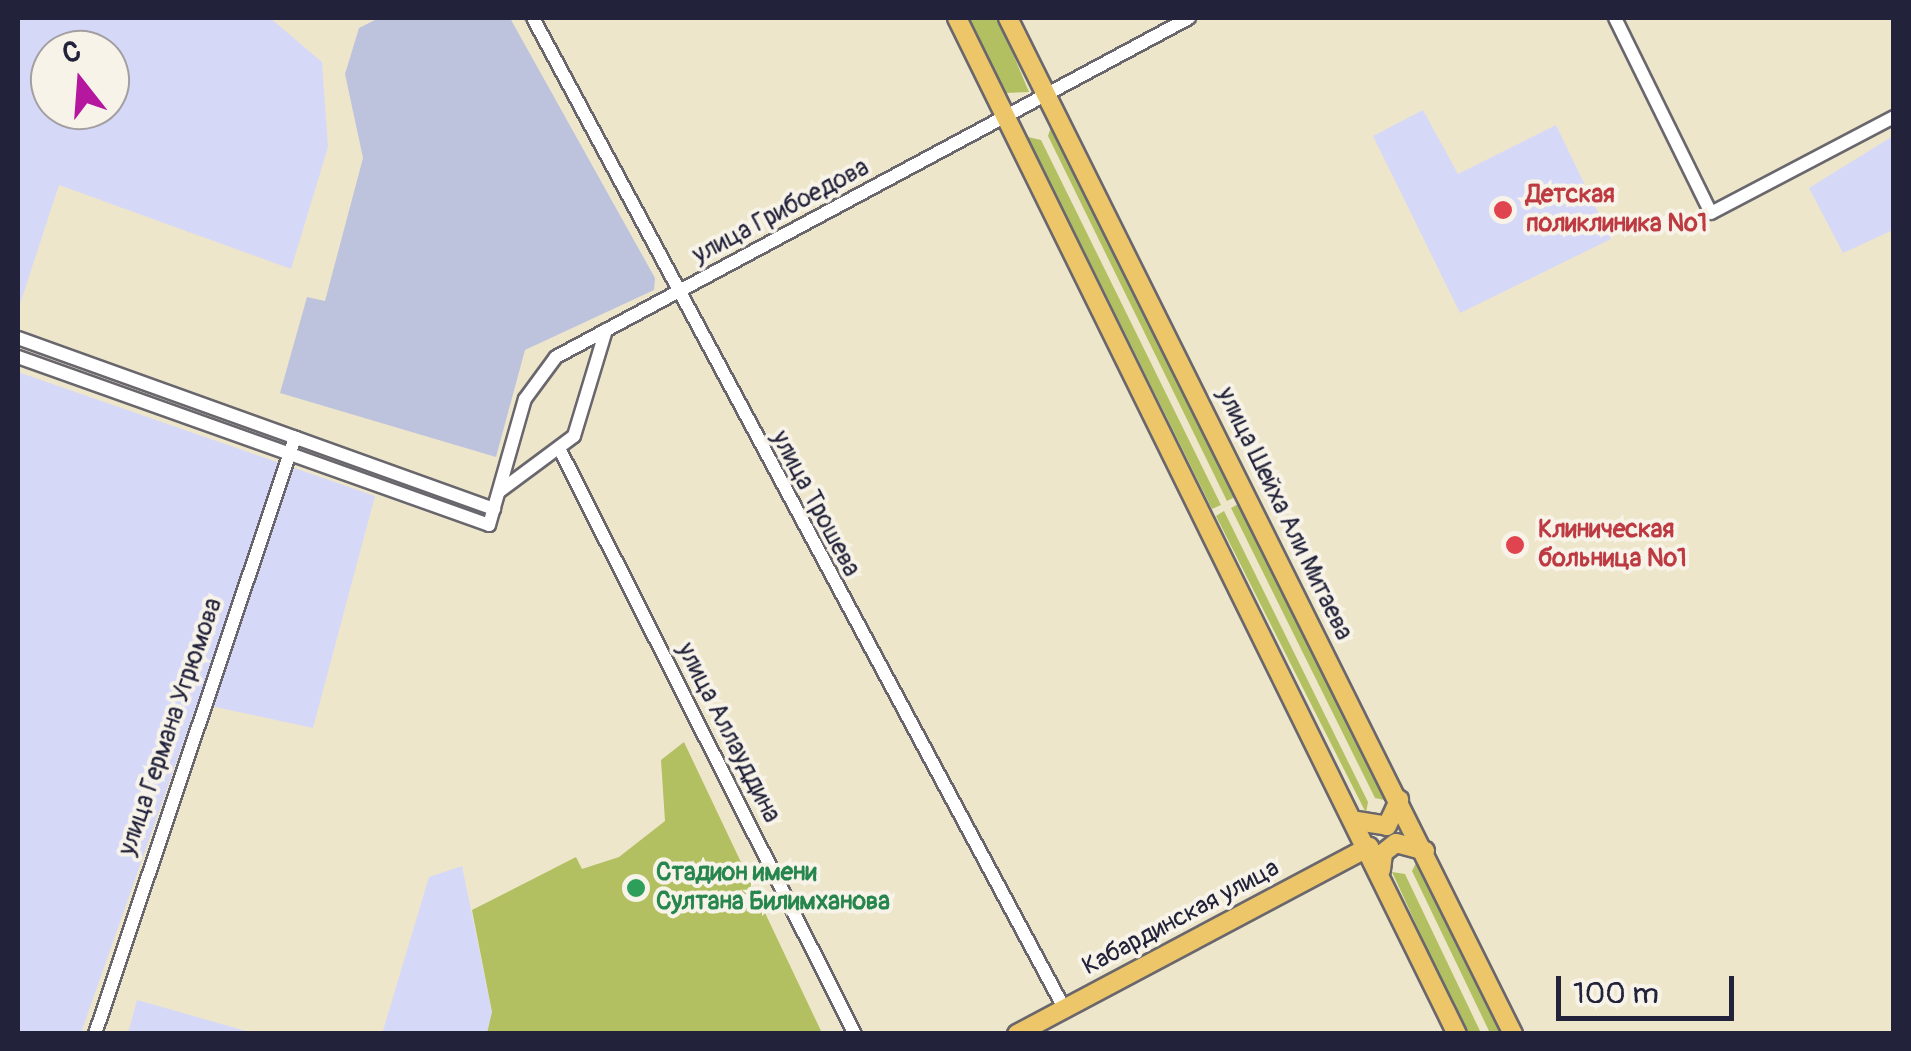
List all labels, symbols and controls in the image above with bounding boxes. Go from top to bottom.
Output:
north arrow [30,30,130,130]
text: С [58,33,85,72]
street label: улица Грибоедова [688,153,874,271]
place label: Детская поликлиника №1 [1526,181,1707,240]
marker: Детская поликлиника №1 [1490,197,1516,223]
street label: улица Шейха Али Митаева [1210,383,1358,645]
street label: улица Трошева [764,426,866,582]
place label: Клиническая больница №1 [1538,516,1687,575]
marker: Клиническая больница №1 [1502,532,1528,558]
street label: улица Германа Угрюмова [113,594,229,860]
street label: улица Аллауддина [670,638,786,828]
street label: Кабардинская улица [1078,854,1284,982]
place label: Стадион имени Султана Билимханова [656,859,890,918]
marker: Стадион имени Султана Билимханова [625,877,647,899]
scale bar [1561,956,1738,1018]
text: 100 m [1573,975,1659,1012]

